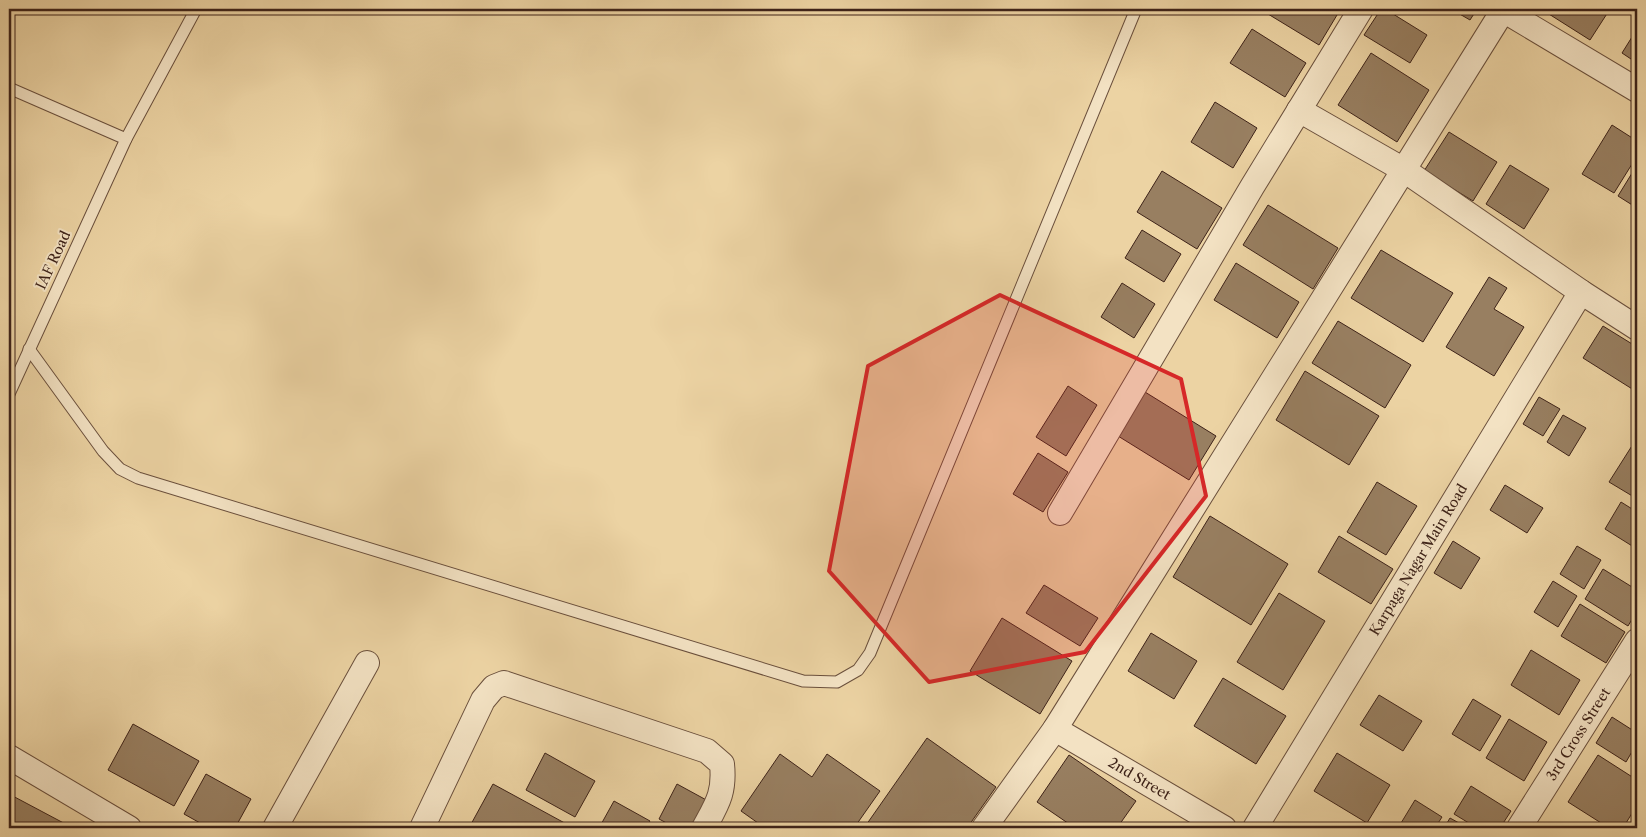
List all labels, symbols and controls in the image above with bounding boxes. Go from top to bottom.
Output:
street label: IAF Road [32,227,75,292]
street label: Karpaga Nagar Main Road [1365,480,1471,639]
street label: 3rd Cross Street [1542,684,1614,784]
street label: 2nd Street [1105,753,1174,804]

